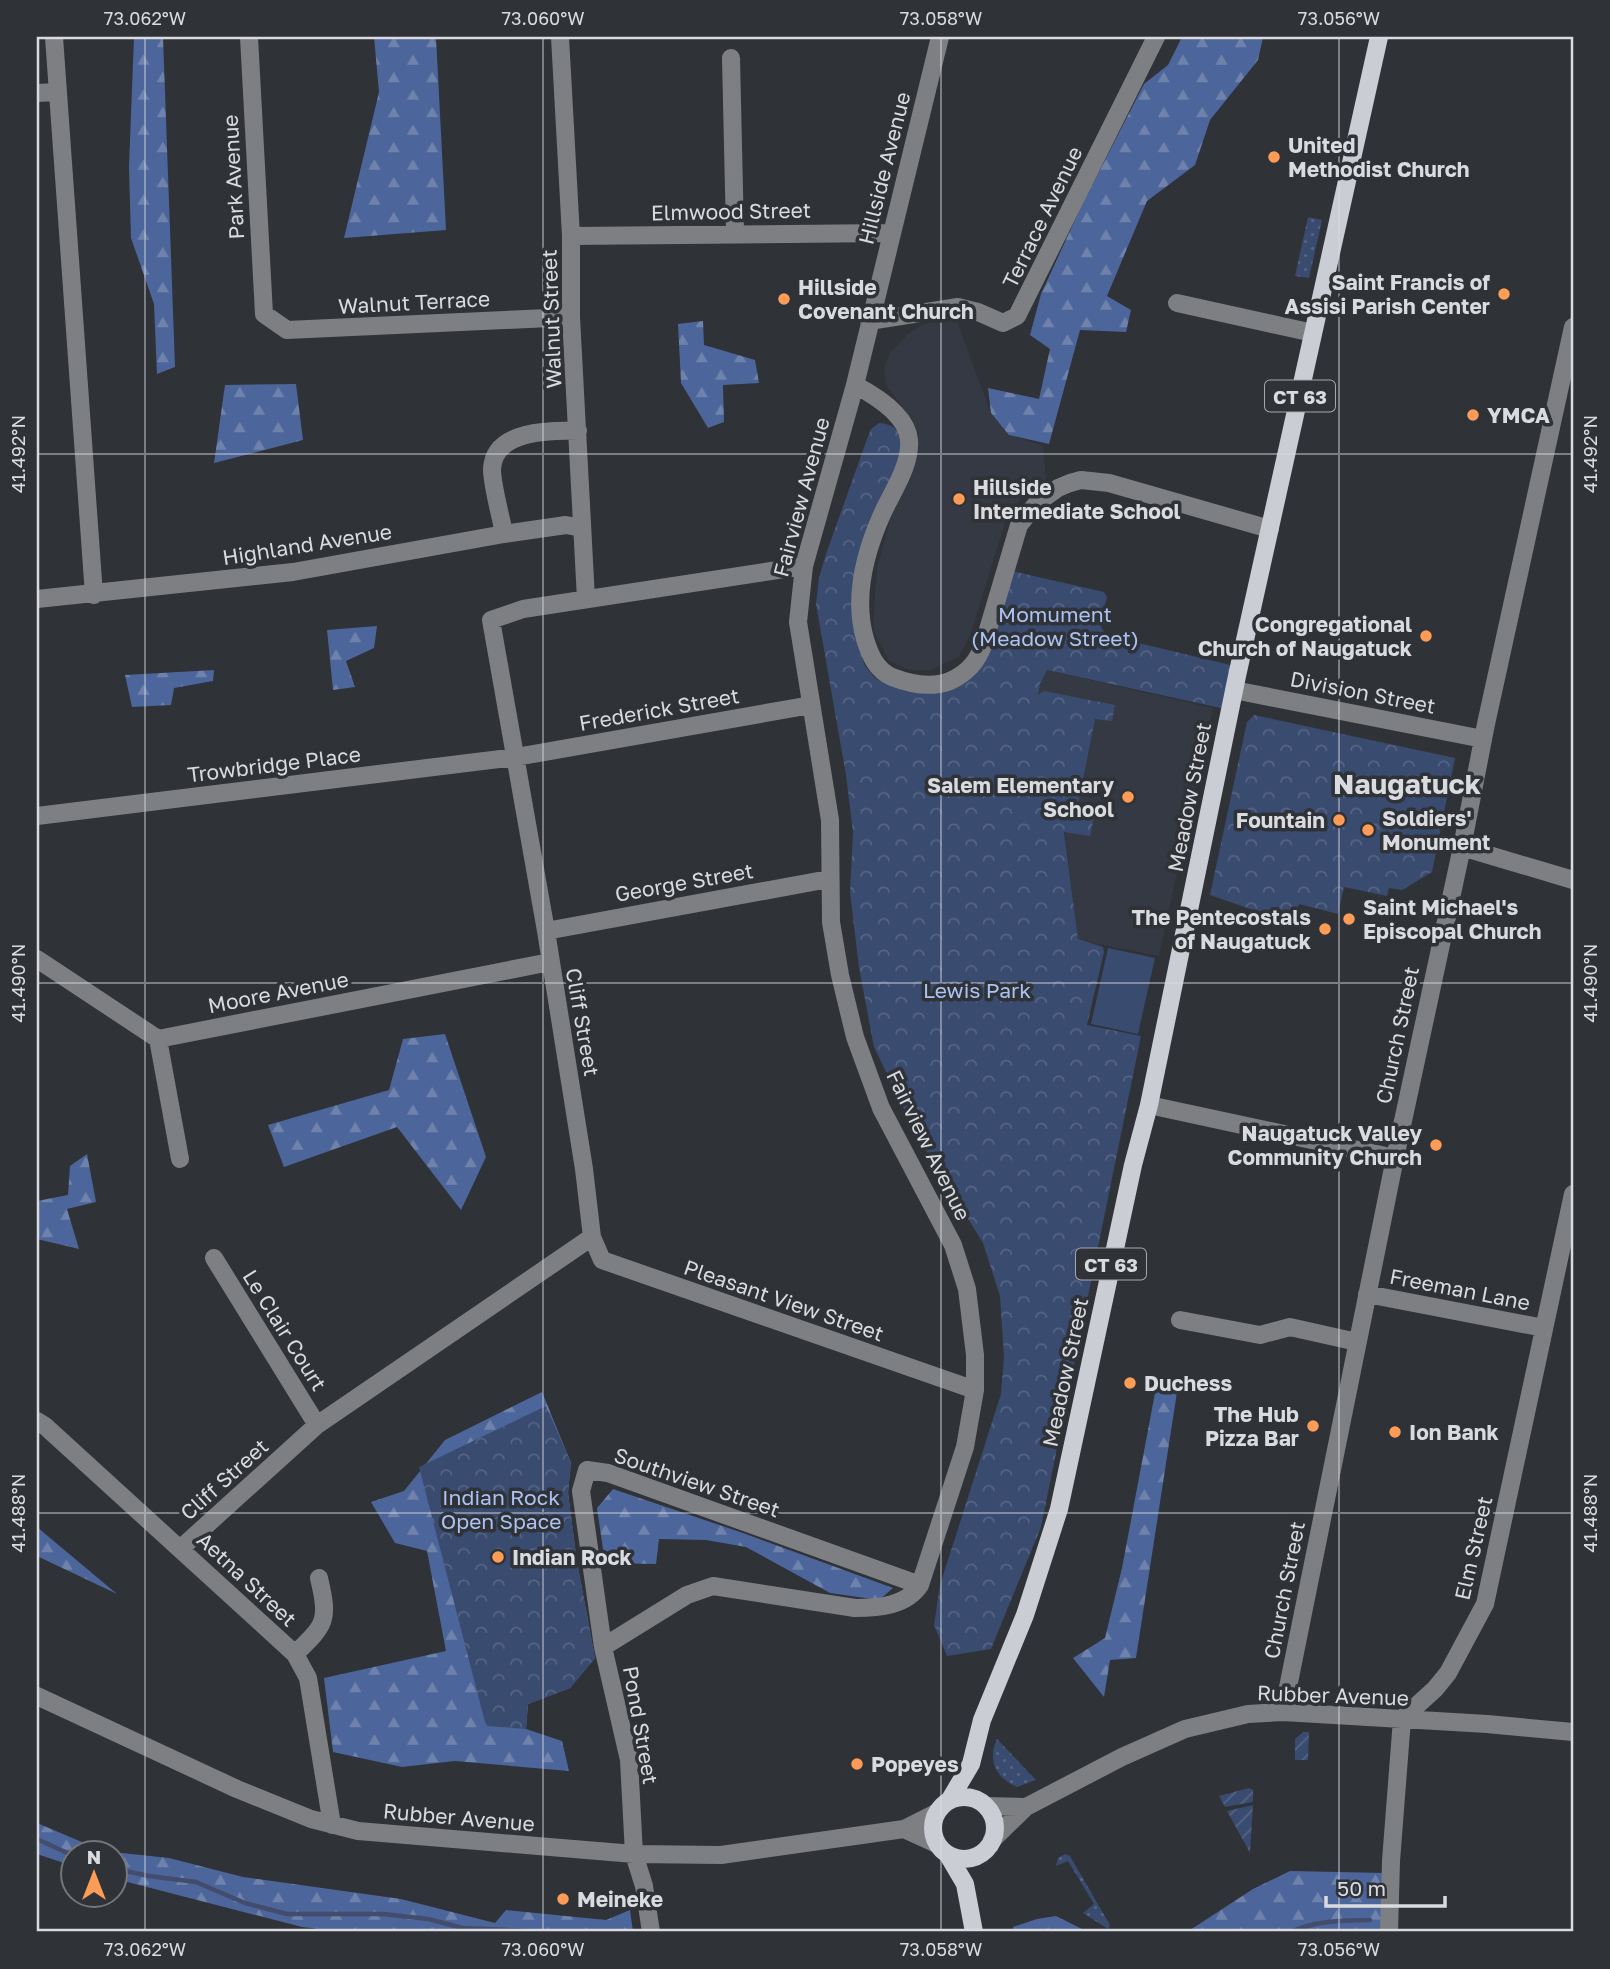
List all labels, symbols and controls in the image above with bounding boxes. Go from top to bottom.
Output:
text: 73.062°W [104,7,186,29]
text: 73.060°W [502,7,584,29]
text: 73.058°W [900,7,982,29]
text: 73.056°W [1298,7,1380,29]
street label: Hillside Avenue [852,89,916,247]
street label: Park Avenue [217,114,249,240]
place label: United Methodist Church [1288,132,1469,182]
street label: Terrace Avenue [996,142,1088,292]
marker: United Methodist Church [1266,149,1282,165]
street label: Elmwood Street [651,197,811,225]
street label: Walnut Street [536,249,566,389]
place label: Saint Francis of Assisi Parish Center [1285,269,1490,319]
place label: Hillside Covenant Church [798,274,974,324]
street label: Walnut Terrace [337,285,491,319]
marker: Saint Francis of Assisi Parish Center [1496,286,1512,302]
marker: Hillside Covenant Church [776,291,792,307]
road number: CT 63 [1265,380,1335,412]
place label: YMCA [1487,402,1550,428]
marker: YMCA [1465,407,1481,423]
street label: Fairview Avenue [767,414,835,580]
text: 41.492°N [7,415,29,493]
text: 41.492°N [1579,415,1601,493]
place label: Hillside Intermediate School [973,474,1181,524]
marker: Hillside Intermediate School [951,491,967,507]
street label: Highland Avenue [220,518,394,570]
park label: Momument (Meadow Street) [971,601,1139,651]
place label: Congregational Church of Naugatuck [1198,611,1412,661]
marker: Congregational Church of Naugatuck [1418,628,1434,644]
street label: Division Street [1288,665,1438,719]
street label: Frederick Street [577,682,741,736]
street label: Meadow Street [1162,720,1216,874]
street label: Trowbridge Place [186,740,362,788]
district label: Naugatuck [1333,767,1481,800]
place label: Salem Elementary School [927,772,1114,822]
marker: Salem Elementary School [1120,789,1136,805]
place label: Soldiers' Monument [1382,805,1490,855]
place label: Fountain [1236,807,1325,833]
marker: Fountain [1331,812,1347,828]
marker: Soldiers' Monument [1360,822,1376,838]
street label: George Street [613,857,755,907]
place label: Saint Michael's Episcopal Church [1363,894,1541,944]
place label: The Pentecostals of Naugatuck [1132,904,1311,954]
marker: Saint Michael's Episcopal Church [1341,911,1357,927]
marker: The Pentecostals of Naugatuck [1317,921,1333,937]
text: 41.490°N [7,944,29,1022]
text: 41.490°N [1579,944,1601,1022]
street label: Church Street [1370,964,1424,1106]
street label: Moore Avenue [205,966,351,1018]
street label: Cliff Street [561,966,605,1078]
park label: Lewis Park [923,977,1031,1003]
street label: Fairview Avenue [881,1066,977,1224]
place label: Naugatuck Valley Community Church [1228,1120,1422,1170]
marker: Naugatuck Valley Community Church [1428,1137,1444,1153]
road number: CT 63 [1076,1248,1146,1280]
street label: Pleasant View Street [681,1254,887,1346]
street label: Freeman Lane [1388,1263,1532,1315]
street label: Le Clair Court [237,1265,333,1395]
street label: Meadow Street [1036,1295,1094,1449]
place label: Duchess [1144,1370,1232,1396]
marker: Duchess [1122,1375,1138,1391]
place label: The Hub Pizza Bar [1205,1401,1299,1451]
marker: The Hub Pizza Bar [1305,1418,1321,1434]
place label: Ion Bank [1409,1419,1499,1445]
marker: Ion Bank [1387,1424,1403,1440]
street label: Cliff Street [175,1433,273,1525]
street label: Southview Street [611,1441,783,1523]
text: 41.488°N [7,1474,29,1552]
text: 41.488°N [1579,1474,1601,1552]
park label: Indian Rock Open Space [441,1484,561,1534]
street label: Elm Street [1448,1494,1498,1602]
street label: Church Street [1258,1519,1310,1661]
street label: Aetna Street [192,1526,302,1632]
place label: Indian Rock [512,1544,632,1570]
marker: Indian Rock [490,1549,506,1565]
street label: Pond Street [618,1664,664,1786]
street label: Rubber Avenue [1257,1679,1409,1711]
place label: Popeyes [871,1751,959,1777]
marker: Popeyes [849,1756,865,1772]
street label: Rubber Avenue [382,1797,536,1837]
north arrow [60,1840,130,1910]
text: N [87,1845,101,1868]
scale bar [1326,1864,1446,1908]
text: 50 m [1337,1875,1386,1901]
place label: Meineke [577,1886,663,1912]
marker: Meineke [555,1891,571,1907]
text: 73.062°W [104,1938,186,1960]
text: 73.060°W [502,1938,584,1960]
text: 73.058°W [900,1938,982,1960]
text: 73.056°W [1298,1938,1380,1960]

